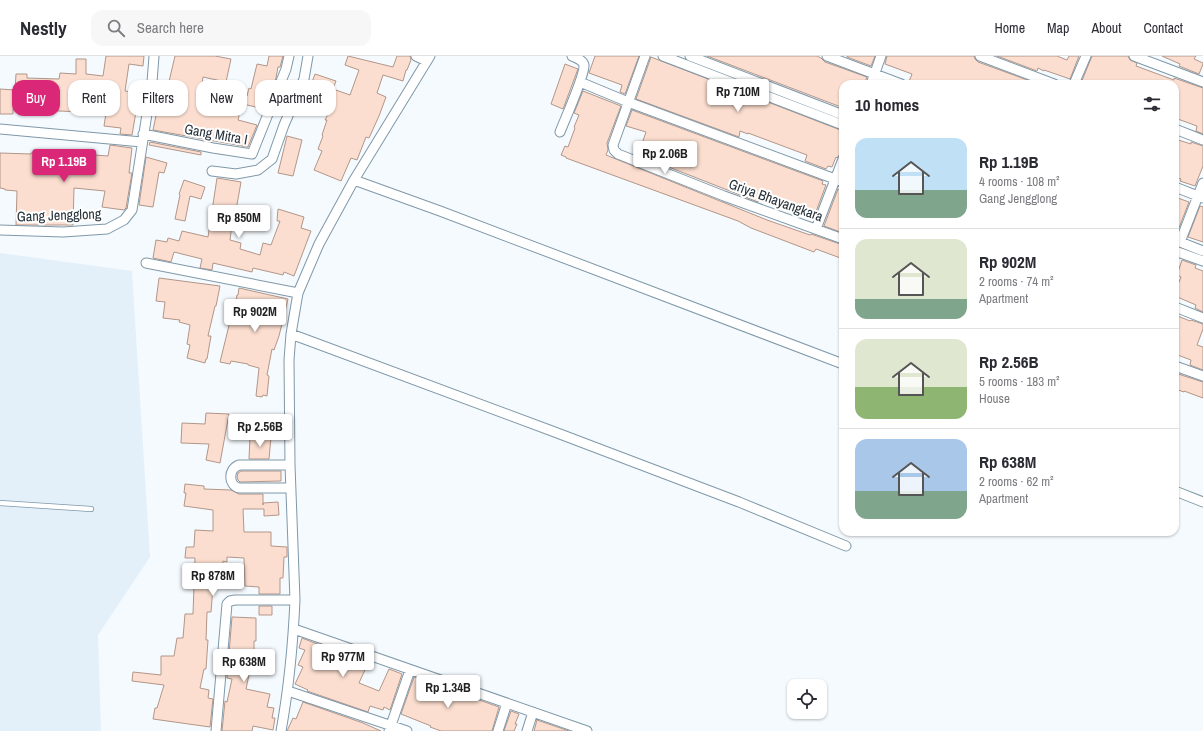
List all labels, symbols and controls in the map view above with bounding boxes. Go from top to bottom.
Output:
search box [91,10,371,46]
text: Nestly [20,15,67,41]
icon: search [105,17,127,39]
text: Search here [137,17,204,38]
text: Home [994,19,1025,37]
text: Map [1047,19,1069,37]
text: About [1091,19,1121,37]
text: Contact [1143,19,1183,37]
pin: Rp 710M [701,79,775,113]
chip: Buy [12,80,60,116]
chip: Rent [68,80,120,116]
chip: Filters [128,80,188,116]
chip: New [196,80,247,116]
chip: Apartment [255,80,336,116]
text: Rp 710M [716,83,760,100]
text: 10 homes [855,93,919,116]
icon: filters [1141,93,1163,115]
street label: Gang Mitra I [183,120,249,148]
pin: Rp 2.06B [624,141,706,175]
text: Rp 2.06B [642,145,688,162]
pin: Rp 1.19B [23,149,105,183]
text: Rp 1.19B [979,150,1039,173]
text: Rp 1.19B [41,153,87,170]
icon: home [887,154,935,202]
text: 4 rooms · 108 m² [979,173,1060,190]
street label: Griya Bhayangkara [726,175,826,226]
text: Gang Jengglong [979,190,1057,207]
street label: Gang Jengglong [17,205,102,225]
pin: Rp 850M [202,205,276,239]
text: Rp 850M [217,209,261,226]
text: Rp 902M [979,250,1036,273]
icon: home [887,255,935,303]
text: 2 rooms · 74 m² [979,273,1054,290]
text: Apartment [979,290,1028,307]
pin: Rp 902M [218,299,292,333]
text: Rp 902M [233,303,277,320]
text: Rp 2.56B [979,350,1039,373]
icon: home [887,355,935,403]
text: 5 rooms · 183 m² [979,373,1060,390]
text: House [979,390,1010,407]
pin: Rp 2.56B [219,414,301,448]
text: Rp 2.56B [237,418,283,435]
text: Rp 638M [979,450,1036,473]
icon: home [887,455,935,503]
text: 2 rooms · 62 m² [979,473,1054,490]
text: Apartment [979,490,1028,507]
pin: Rp 878M [176,563,250,597]
text: Rp 878M [191,567,235,584]
pin: Rp 977M [306,644,380,678]
text: Rp 977M [321,648,365,665]
pin: Rp 638M [207,649,281,683]
text: Rp 638M [222,653,266,670]
pin: Rp 1.34B [407,675,489,709]
text: Rp 1.34B [425,679,471,696]
map controls [787,679,827,719]
button: locate [787,679,827,719]

